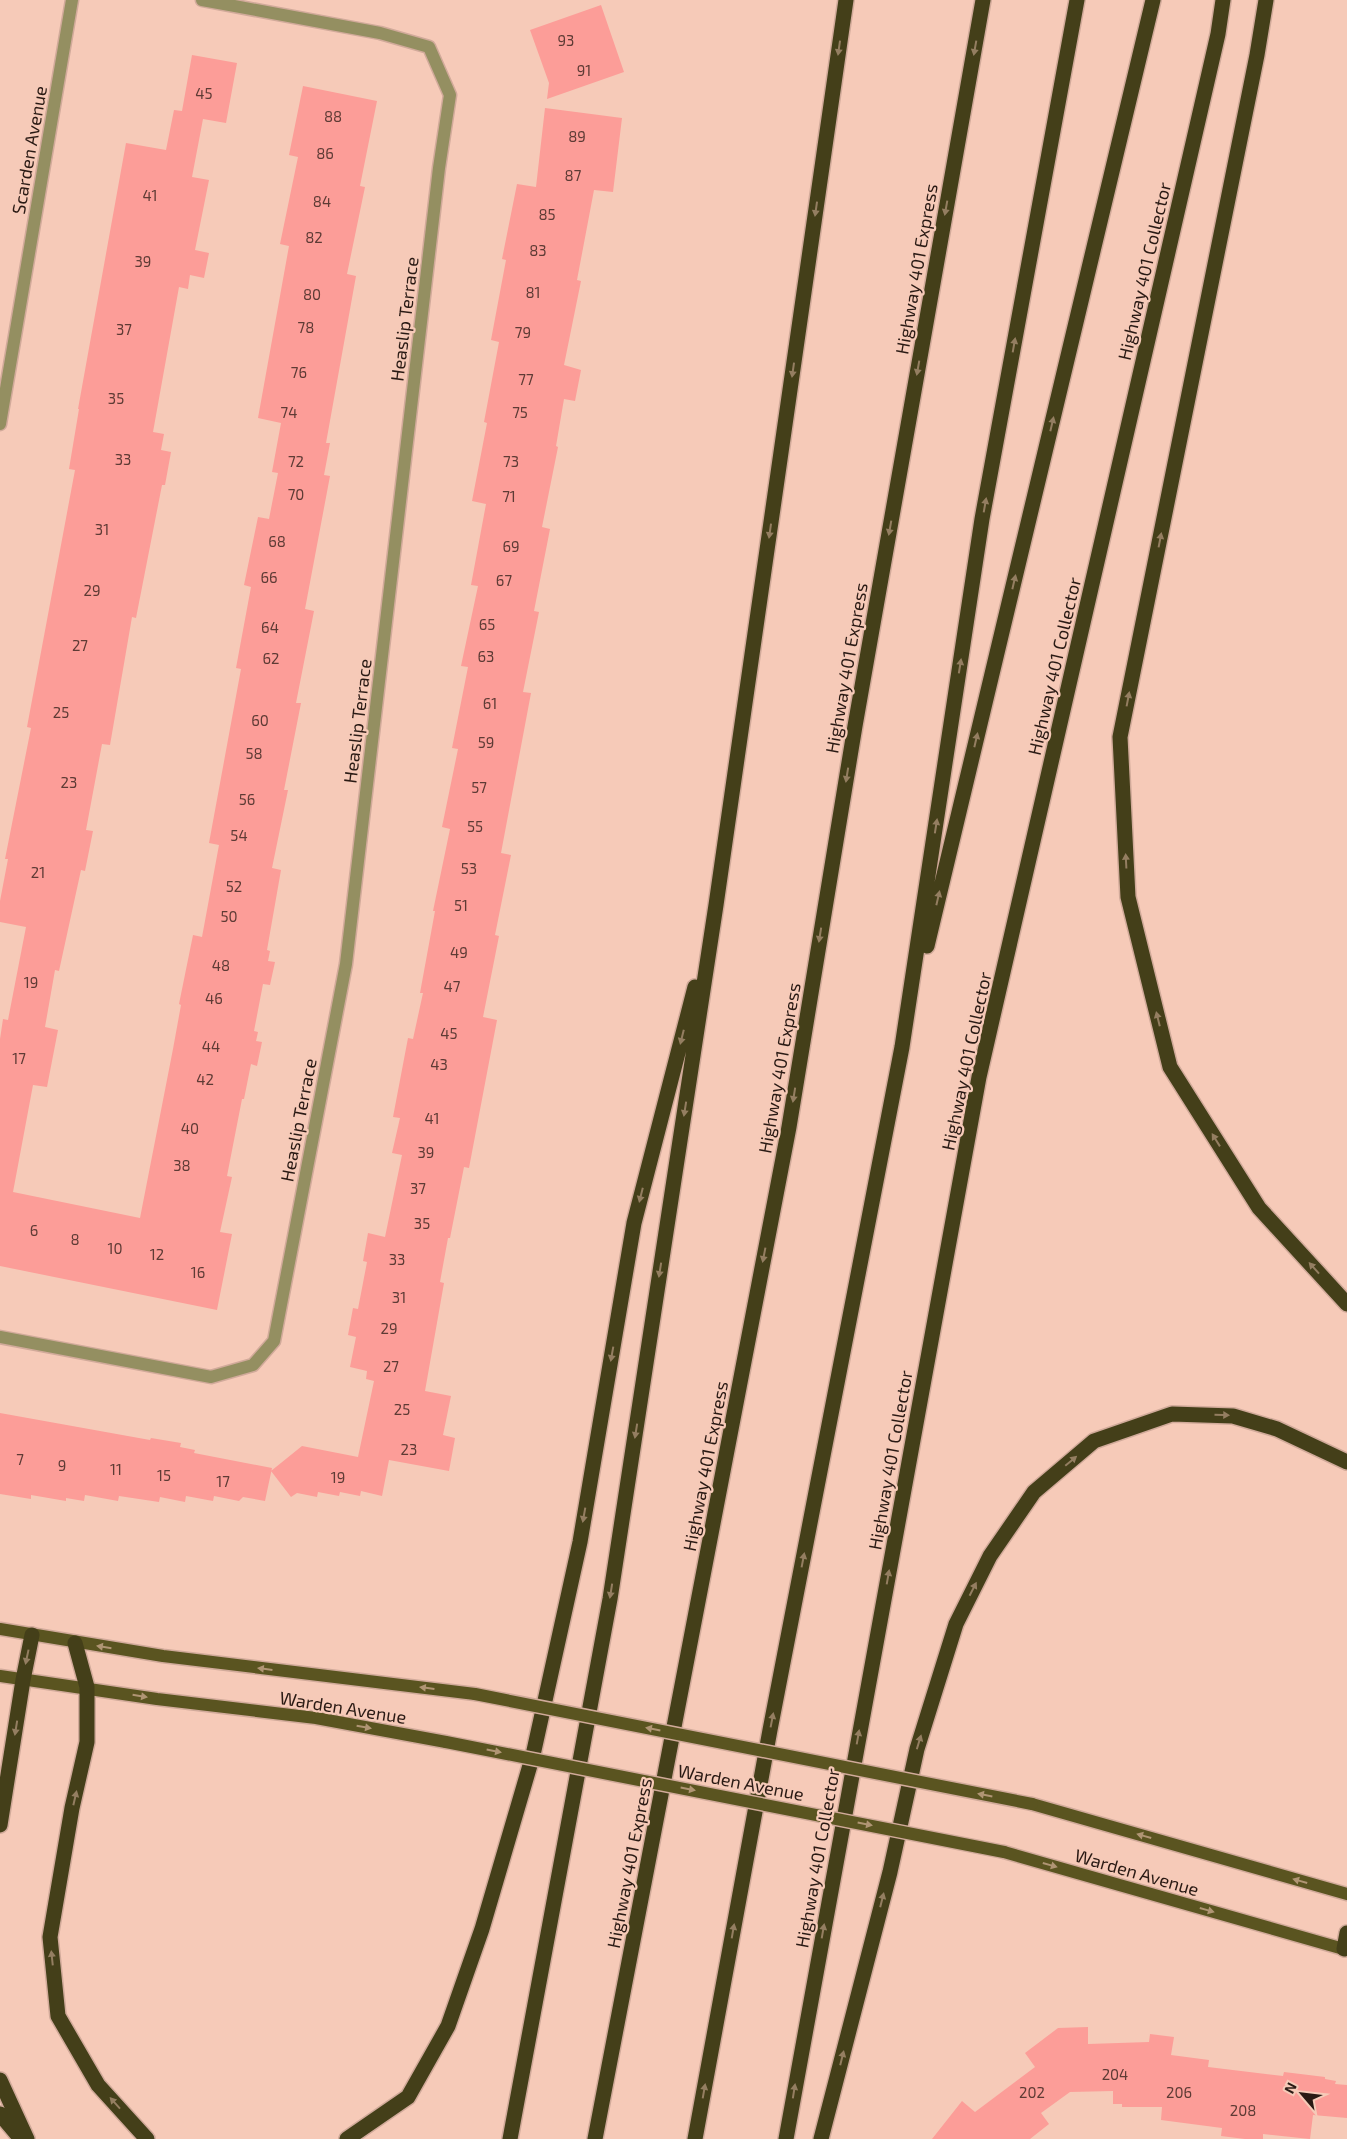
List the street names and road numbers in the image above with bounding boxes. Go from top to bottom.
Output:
street label: Scarden Avenue [7,84,51,216]
street label: Highway 401 Collector [1113,180,1175,362]
street label: Highway 401 Express [890,182,942,356]
street label: Heaslip Terrace [385,255,423,383]
street label: Highway 401 Collector [1023,575,1085,757]
street label: Highway 401 Express [820,581,872,755]
street label: Heaslip Terrace [338,657,376,785]
street label: Highway 401 Collector [936,970,996,1152]
street label: Highway 401 Express [753,981,805,1155]
street label: Heaslip Terrace [275,1056,321,1184]
street label: Highway 401 Collector [863,1369,917,1551]
street label: Highway 401 Express [678,1379,732,1553]
street label: Warden Avenue [278,1686,408,1728]
street label: Warden Avenue [676,1759,806,1805]
street label: Highway 401 Collector [790,1767,844,1949]
street label: Highway 401 Express [602,1776,656,1950]
street label: Warden Avenue [1072,1844,1202,1900]

